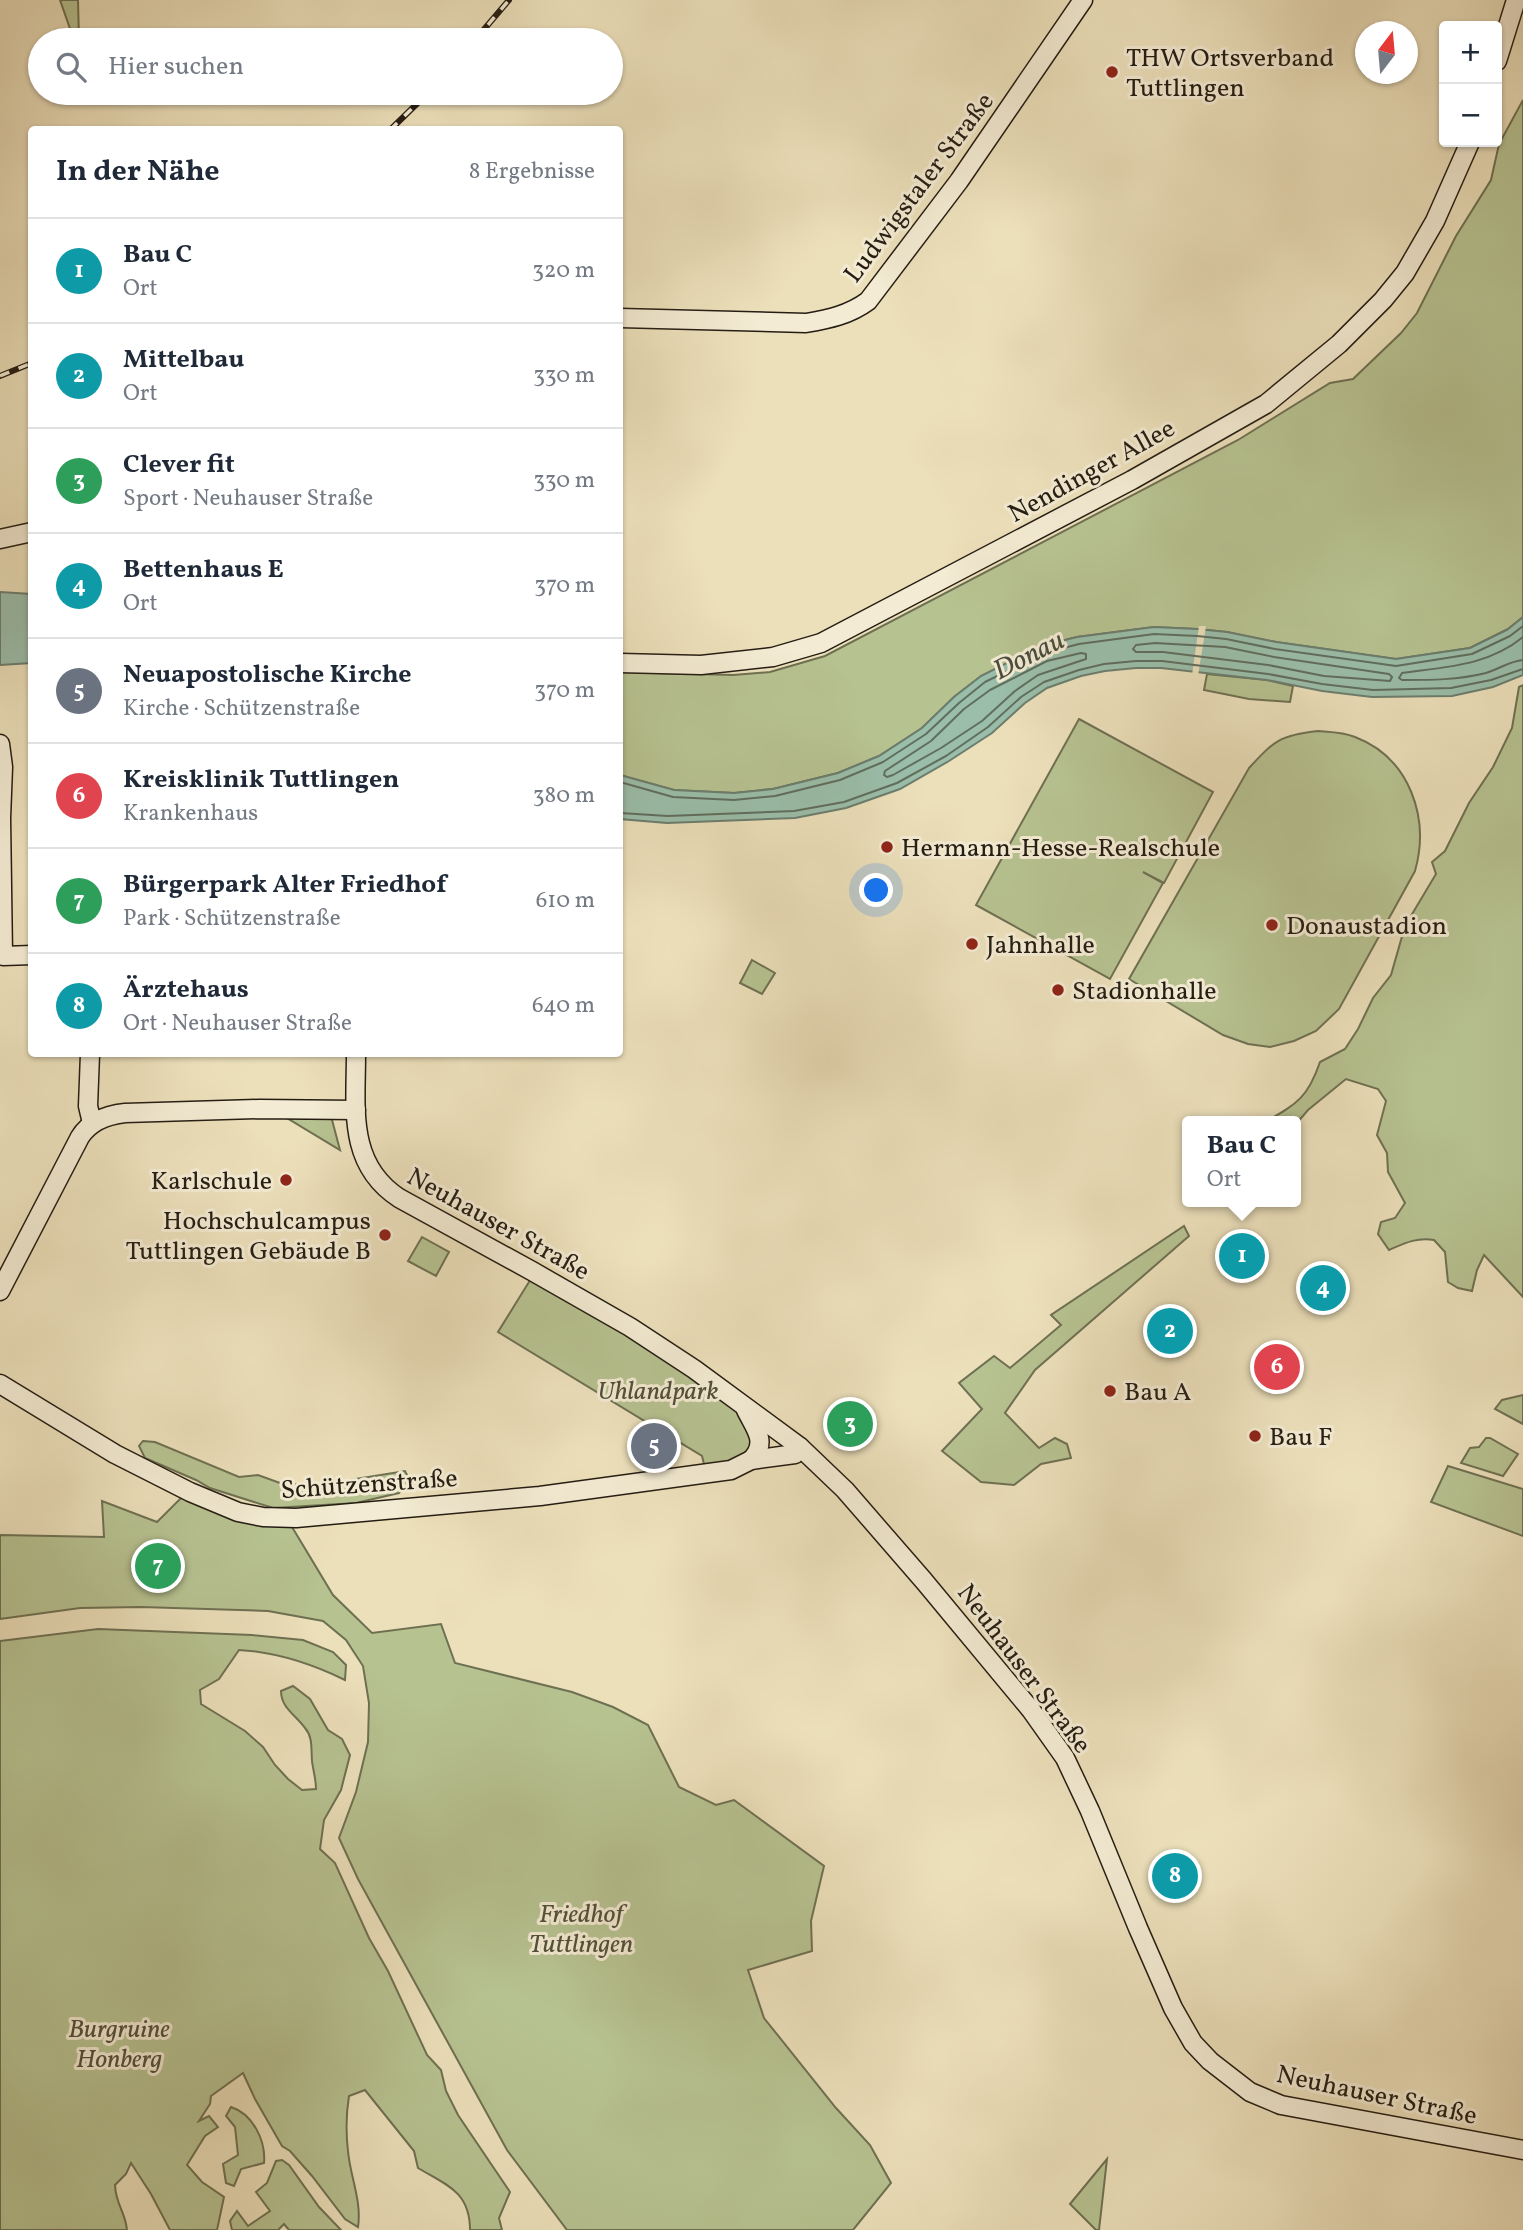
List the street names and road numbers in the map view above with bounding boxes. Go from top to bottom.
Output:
street label: Ludwigstaler Straße [836,86,1003,291]
street label: Nendinger Allee [1002,411,1182,532]
street label: Neuhauser Straße [400,1160,596,1290]
street label: Schützenstraße [279,1461,459,1509]
street label: Neuhauser Straße [948,1577,1099,1762]
street label: Neuhauser Straße [1273,2057,1480,2135]

